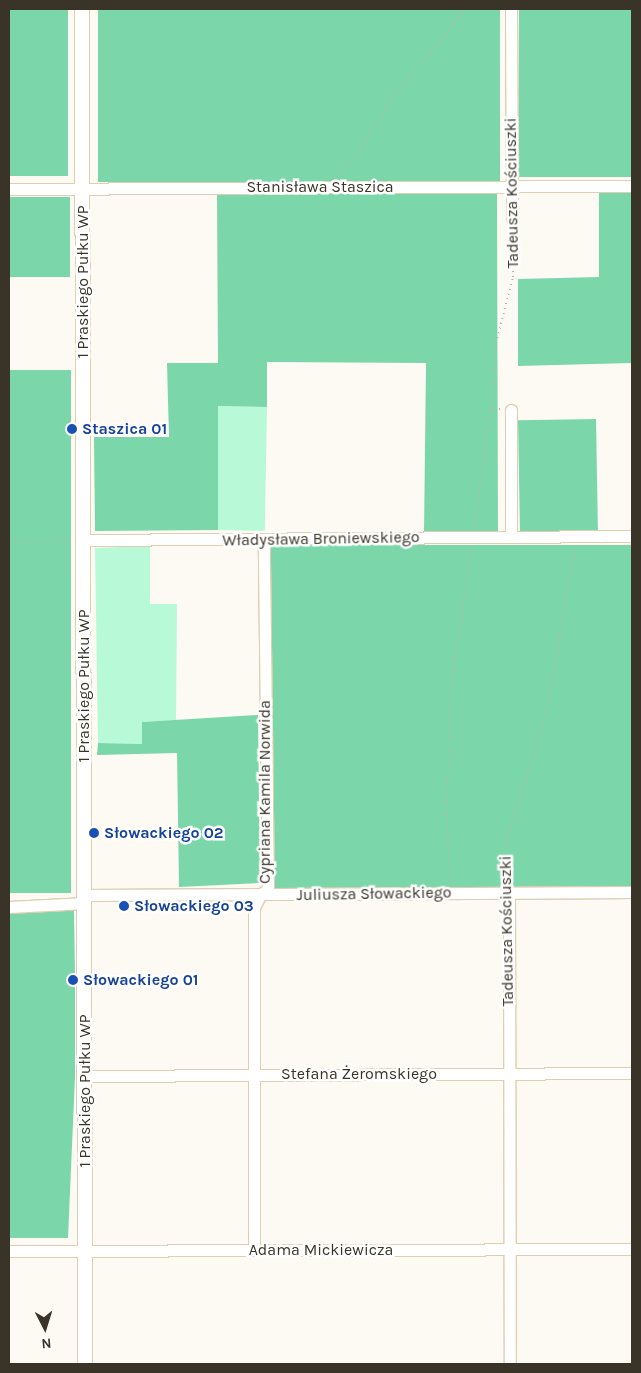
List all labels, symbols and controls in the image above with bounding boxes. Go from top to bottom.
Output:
street label: Tadeusza Kościuszki [501,117,523,269]
street label: Stanisława Staszica [246,177,394,197]
street label: 1 Praskiego Pułku WP [73,205,93,359]
place label: Staszica 01 [82,419,167,439]
marker: Staszica 01 [66,423,78,435]
street label: Władysława Broniewskiego [222,528,420,550]
street label: 1 Praskiego Pułku WP [74,609,94,763]
street label: Cypriana Kamila Norwida [255,700,275,884]
place label: Słowackiego 02 [104,823,223,843]
marker: Słowackiego 02 [88,827,100,839]
street label: Tadeusza Kościuszki [496,855,518,1007]
street label: Juliusza Słowackiego [296,883,452,905]
place label: Słowackiego 03 [134,896,254,916]
marker: Słowackiego 03 [118,900,130,912]
place label: Słowackiego 01 [83,970,199,990]
marker: Słowackiego 01 [67,974,79,986]
street label: 1 Praskiego Pułku WP [75,1014,95,1168]
street label: Stefana Żeromskiego [281,1064,437,1084]
street label: Adama Mickiewicza [249,1240,393,1260]
north arrow [20,1303,70,1353]
text: N [41,1335,52,1352]

